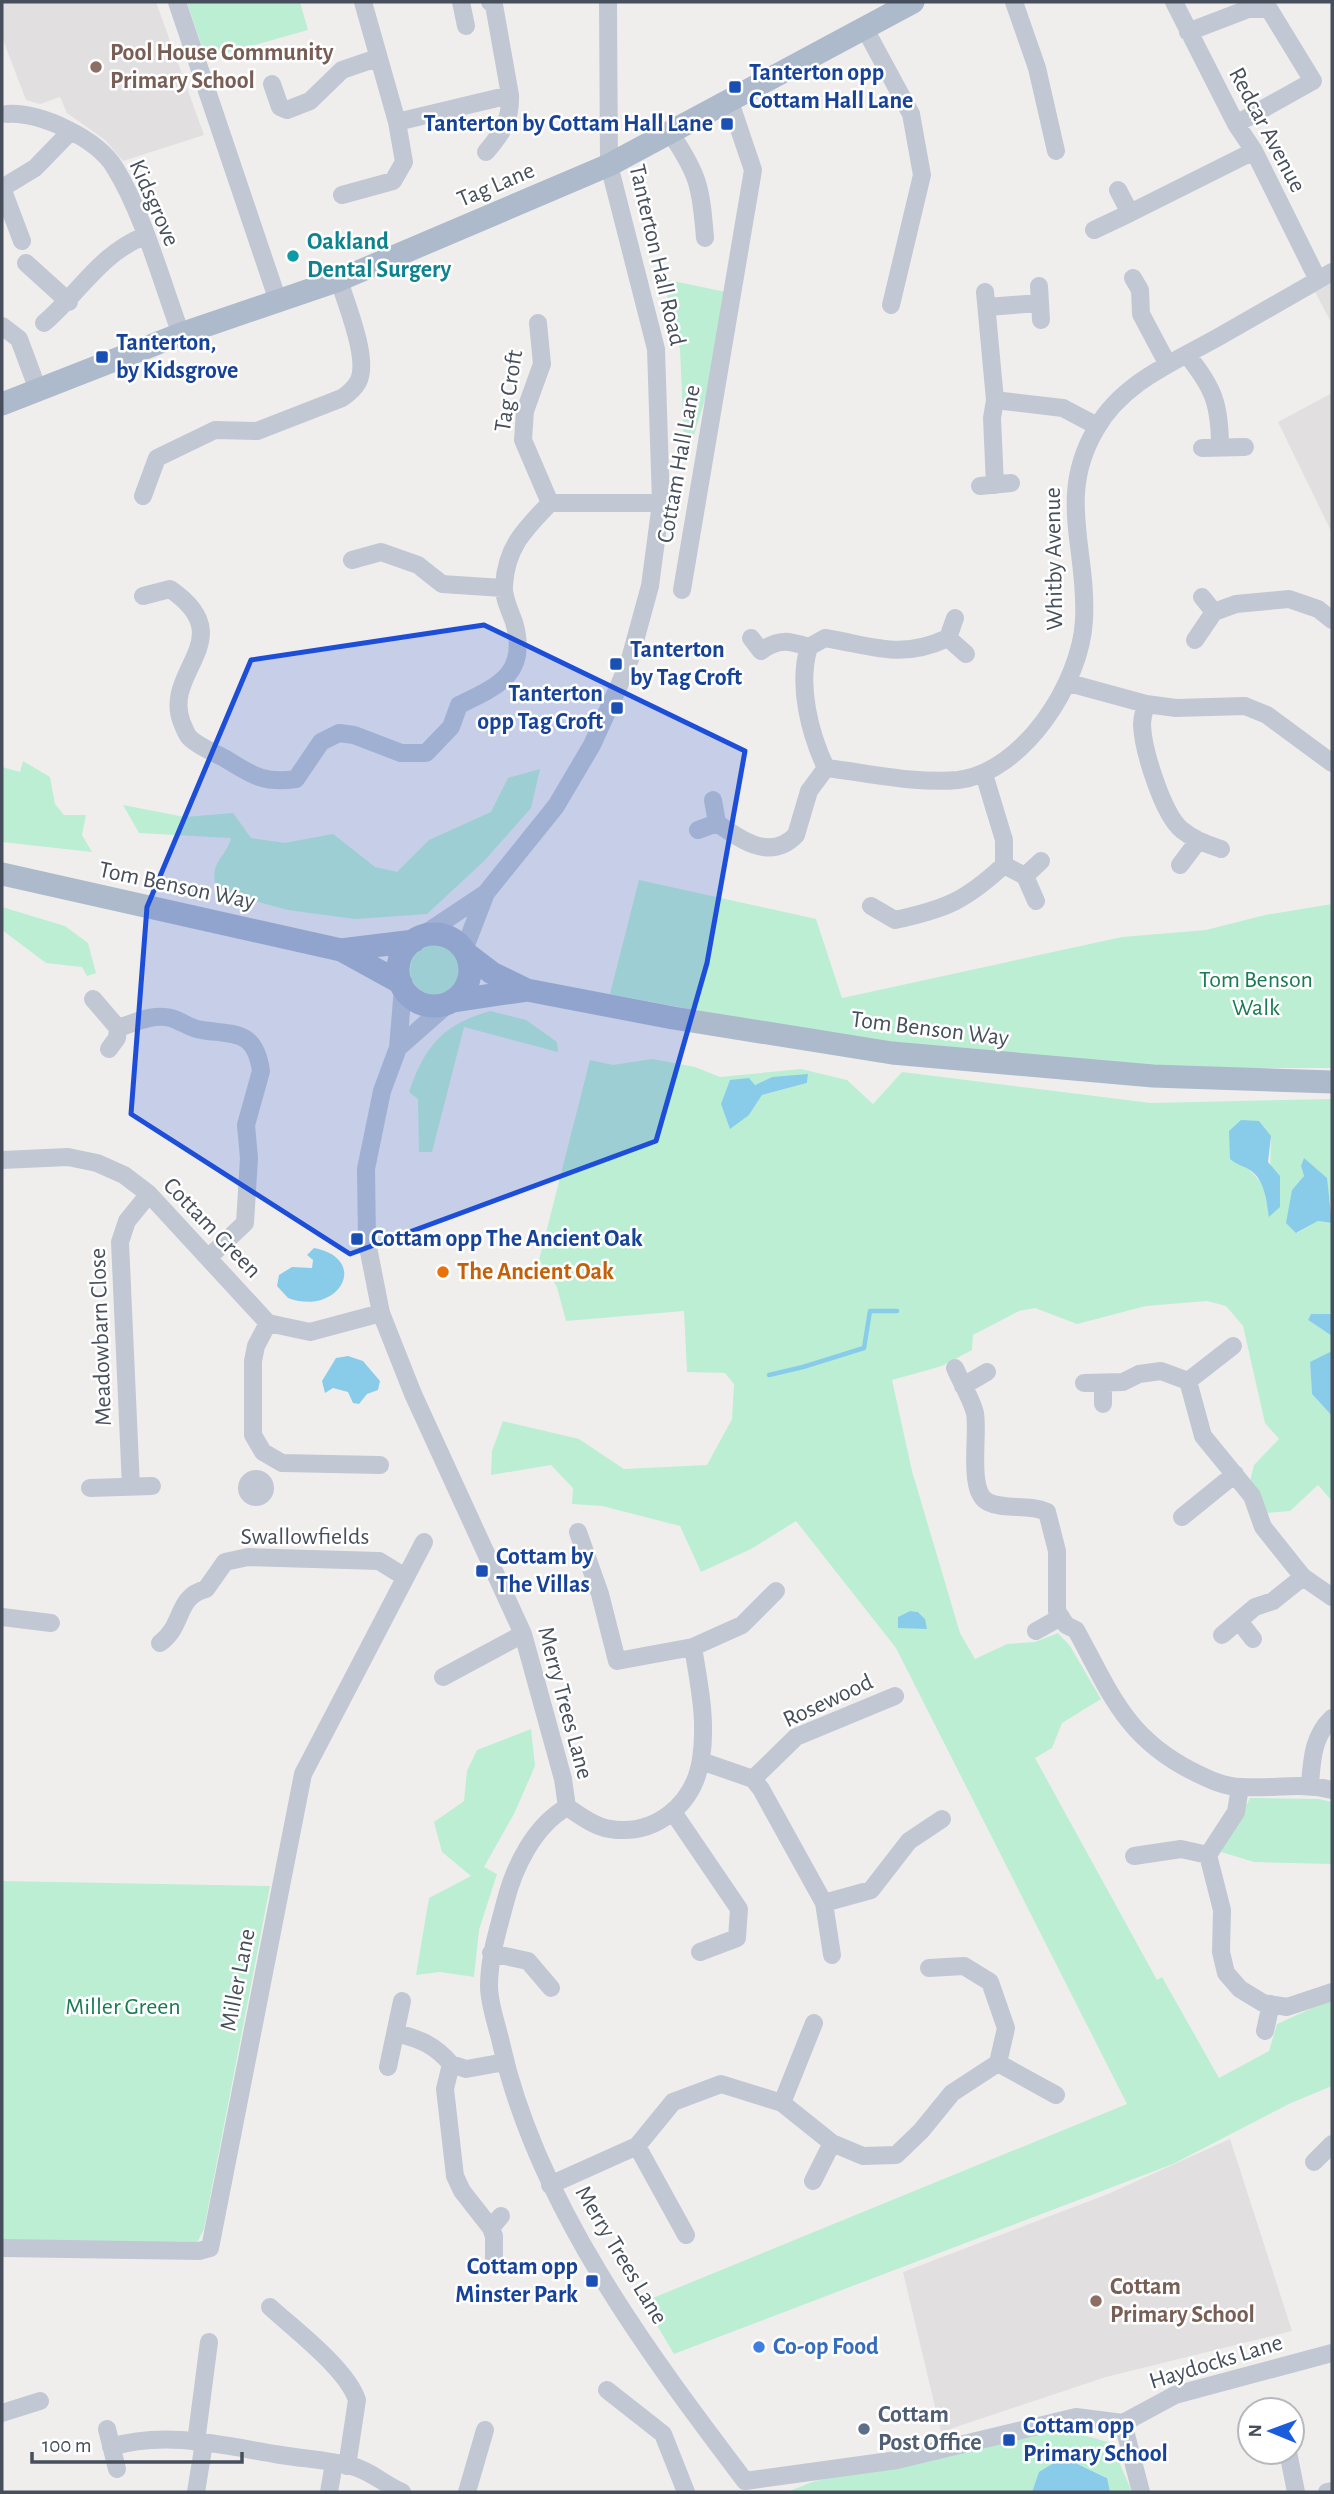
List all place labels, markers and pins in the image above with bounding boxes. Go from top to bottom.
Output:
place label: Pool House Community Primary School [110,41,334,93]
marker: Pool House Community Primary School [88,59,104,75]
place label: Tanterton opp Cottam Hall Lane [749,61,913,113]
marker: Tanterton opp Cottam Hall Lane [727,79,743,95]
place label: Tanterton by Cottam Hall Lane [424,112,713,136]
marker: Tanterton by Cottam Hall Lane [719,116,735,132]
place label: Oakland Dental Surgery [307,230,452,282]
marker: Oakland Dental Surgery [285,248,301,264]
place label: Tanterton, by Kidsgrove [116,331,238,383]
marker: Tanterton, by Kidsgrove [94,349,110,365]
place label: Tanterton by Tag Croft [630,638,742,690]
marker: Tanterton by Tag Croft [608,656,624,672]
place label: Tanterton opp Tag Croft [477,682,603,734]
marker: Tanterton opp Tag Croft [609,700,625,716]
place label: Cottam opp The Ancient Oak [371,1227,643,1251]
marker: Cottam opp The Ancient Oak [349,1231,365,1247]
place label: The Ancient Oak [457,1260,614,1284]
marker: The Ancient Oak [435,1264,451,1280]
place label: Cottam by The Villas [496,1545,594,1597]
marker: Cottam by The Villas [474,1563,490,1579]
place label: Cottam opp Minster Park [455,2255,578,2307]
marker: Cottam opp Minster Park [584,2273,600,2289]
place label: Cottam Primary School [1110,2275,1255,2327]
marker: Cottam Primary School [1088,2293,1104,2309]
place label: Co-op Food [773,2335,879,2359]
marker: Co-op Food [751,2339,767,2355]
place label: Cottam Post Office [878,2403,982,2455]
place label: Cottam opp Primary School [1023,2414,1168,2466]
marker: Cottam Post Office [856,2421,872,2437]
marker: Cottam opp Primary School [1001,2432,1017,2448]

